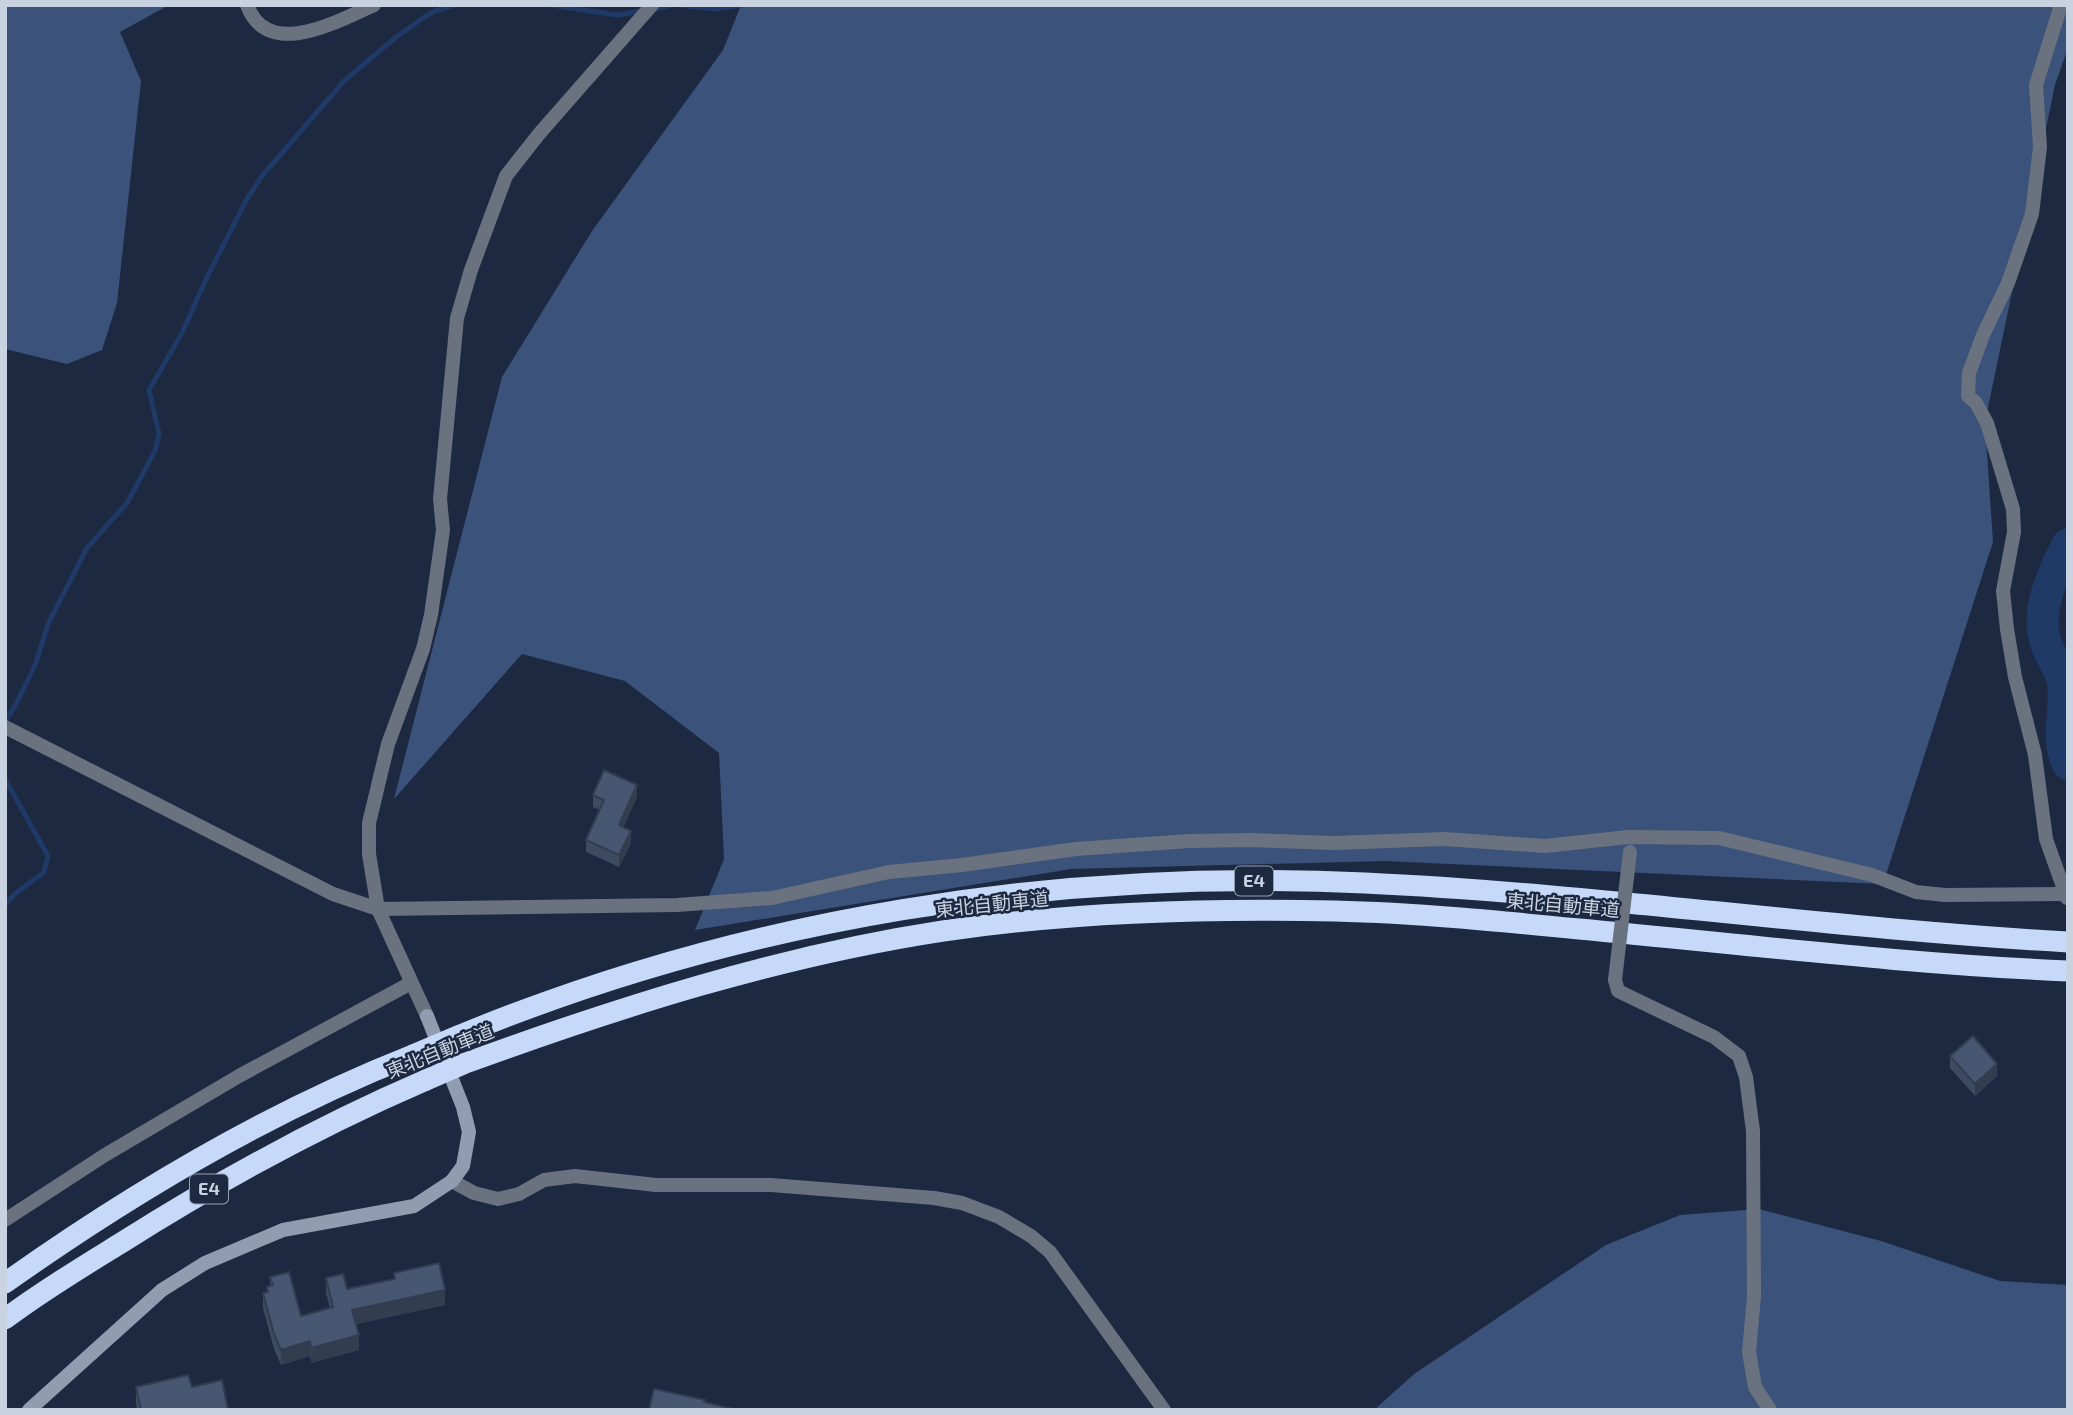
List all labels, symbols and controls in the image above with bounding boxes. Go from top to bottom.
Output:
road number: E4 [1235,866,1273,896]
street label: 東北自動車道 [934,886,1050,921]
street label: 東北自動車道 [1505,888,1621,921]
street label: 東北自動車道 [383,1019,497,1083]
road number: E4 [190,1174,228,1204]

